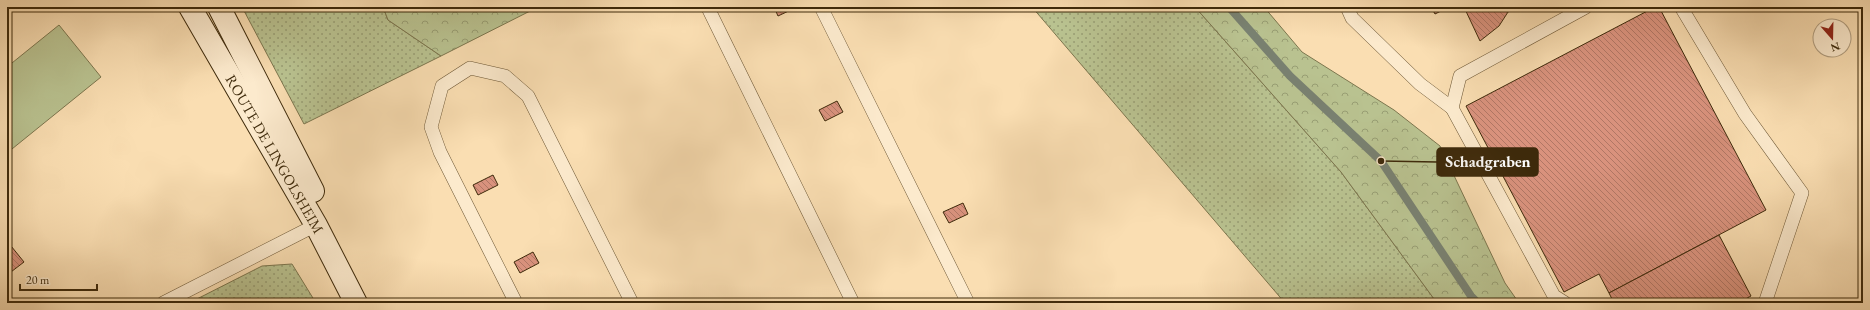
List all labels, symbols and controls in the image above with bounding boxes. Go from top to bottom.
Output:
north arrow [1812,18,1852,58]
text: N [1829,39,1842,56]
street label: ROUTE DE LINGOLSHEIM [222,71,328,237]
callout: Schadgraben [1437,148,1538,176]
text: Schadgraben [1445,151,1531,172]
scale bar [20,266,97,292]
text: 20 m [26,272,50,288]

